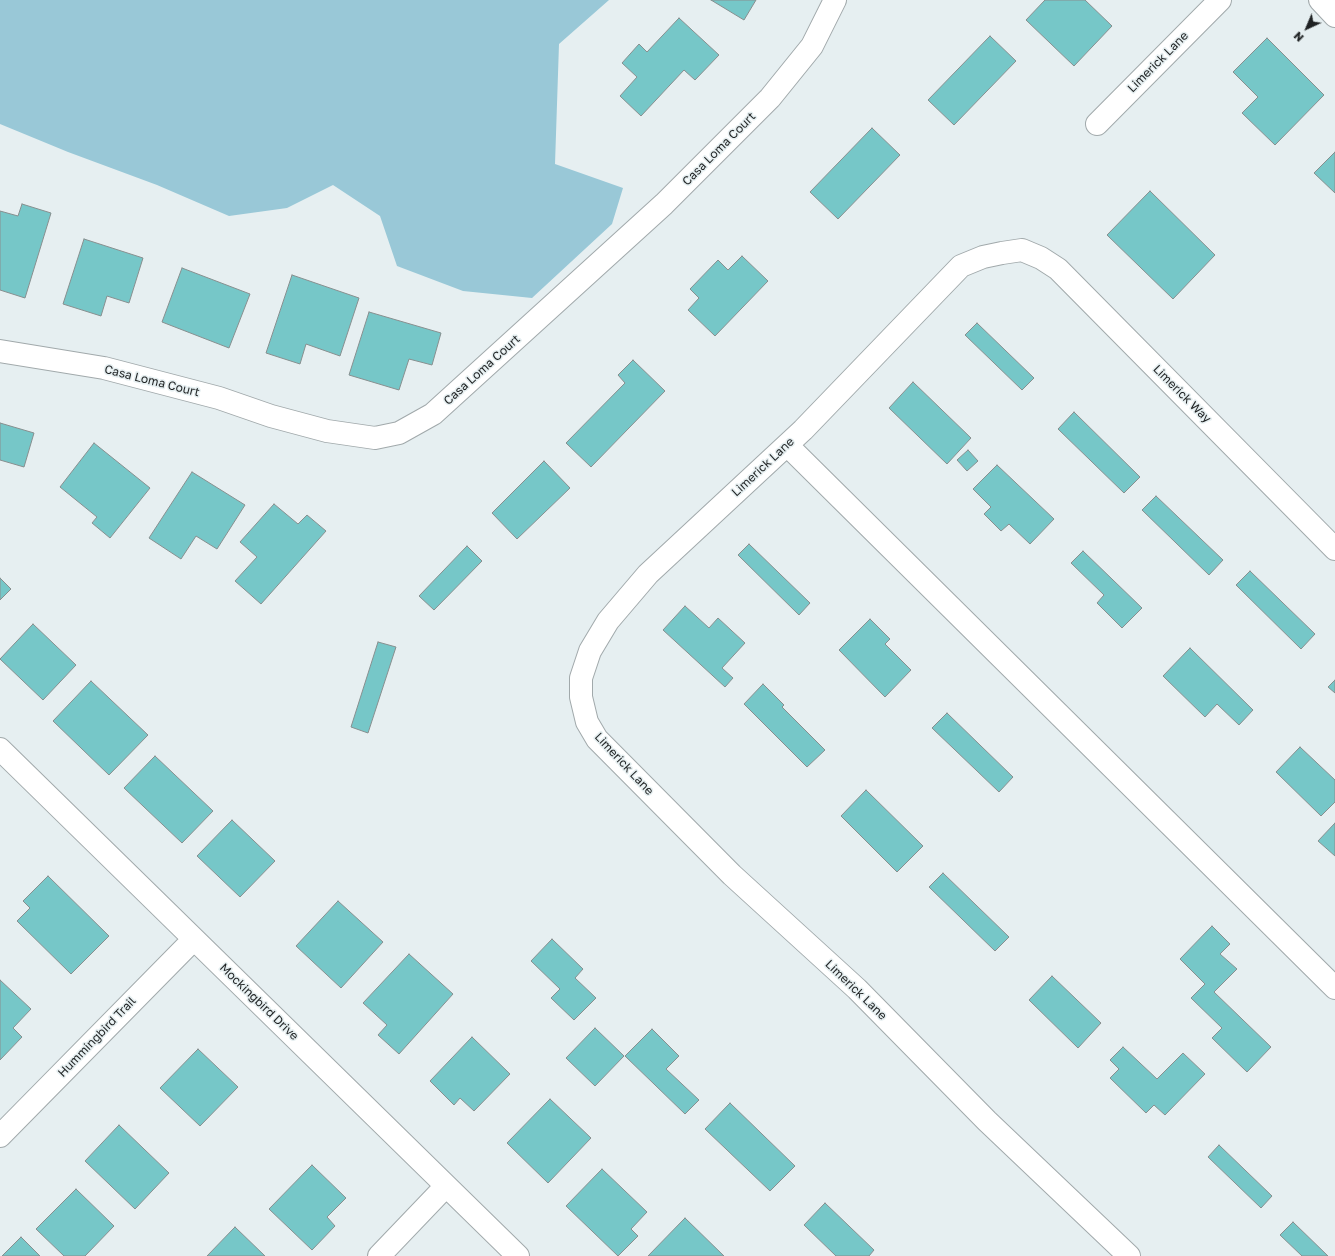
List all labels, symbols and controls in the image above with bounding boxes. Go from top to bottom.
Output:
north arrow [1287,8,1327,48]
street label: Limerick Lane [1125,29,1191,95]
text: N [1291,29,1306,45]
street label: Casa Loma Court [679,109,759,189]
street label: Casa Loma Court [441,332,523,408]
street label: Casa Loma Court [103,362,201,400]
street label: Limerick Way [1150,362,1214,426]
street label: Limerick Lane [729,434,797,500]
street label: Limerick Lane [591,730,657,798]
street label: Limerick Lane [822,957,890,1023]
street label: Mockingbird Drive [217,961,301,1043]
street label: Hummingbird Trail [55,994,139,1080]

